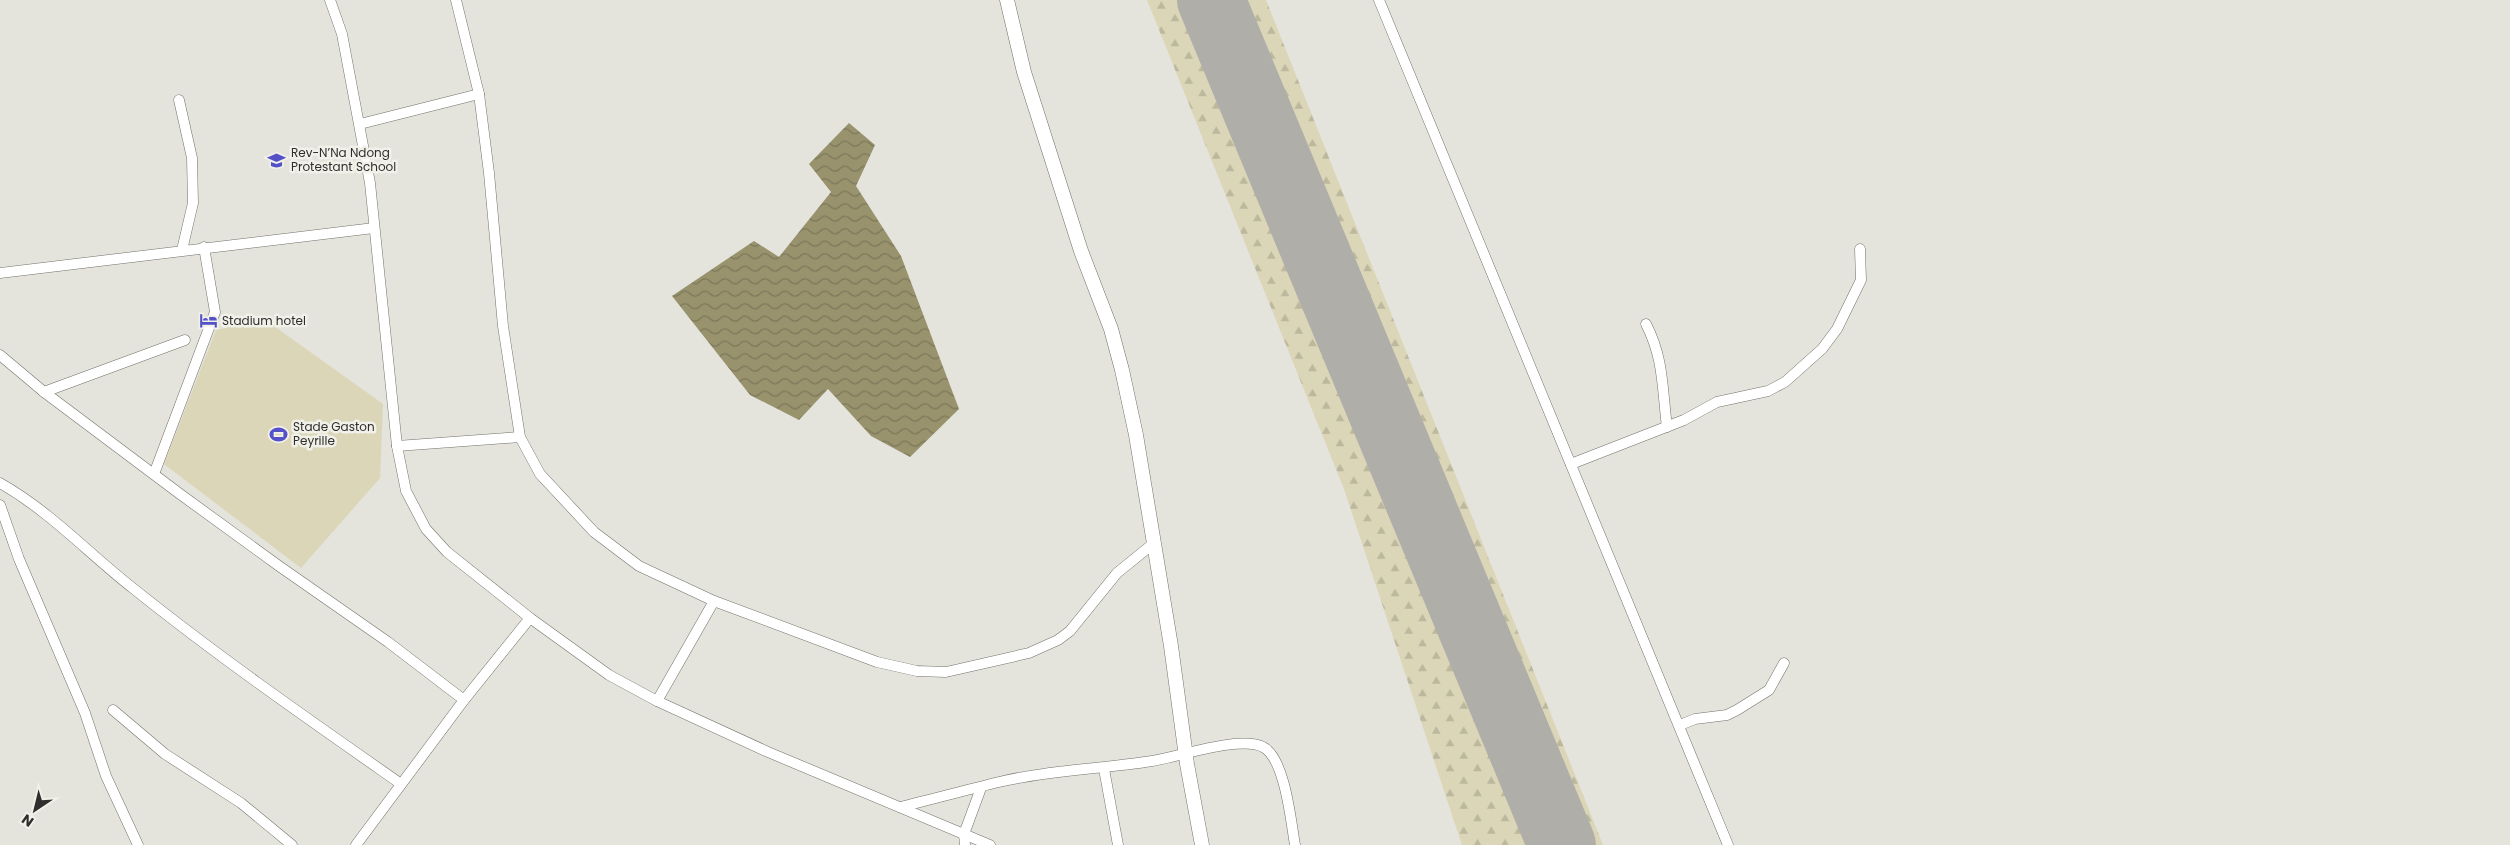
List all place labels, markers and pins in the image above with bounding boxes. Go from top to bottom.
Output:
place label: Rev-N’Na Ndong Protestant School [291,144,396,175]
school or university icon: Rev-N’Na Ndong Protestant School [267,150,287,170]
hotel icon: Stadium hotel [198,311,218,331]
place label: Stadium hotel [222,312,306,329]
place label: Stade Gaston Peyrille [293,418,375,449]
sports icon: Stade Gaston Peyrille [269,424,289,444]

